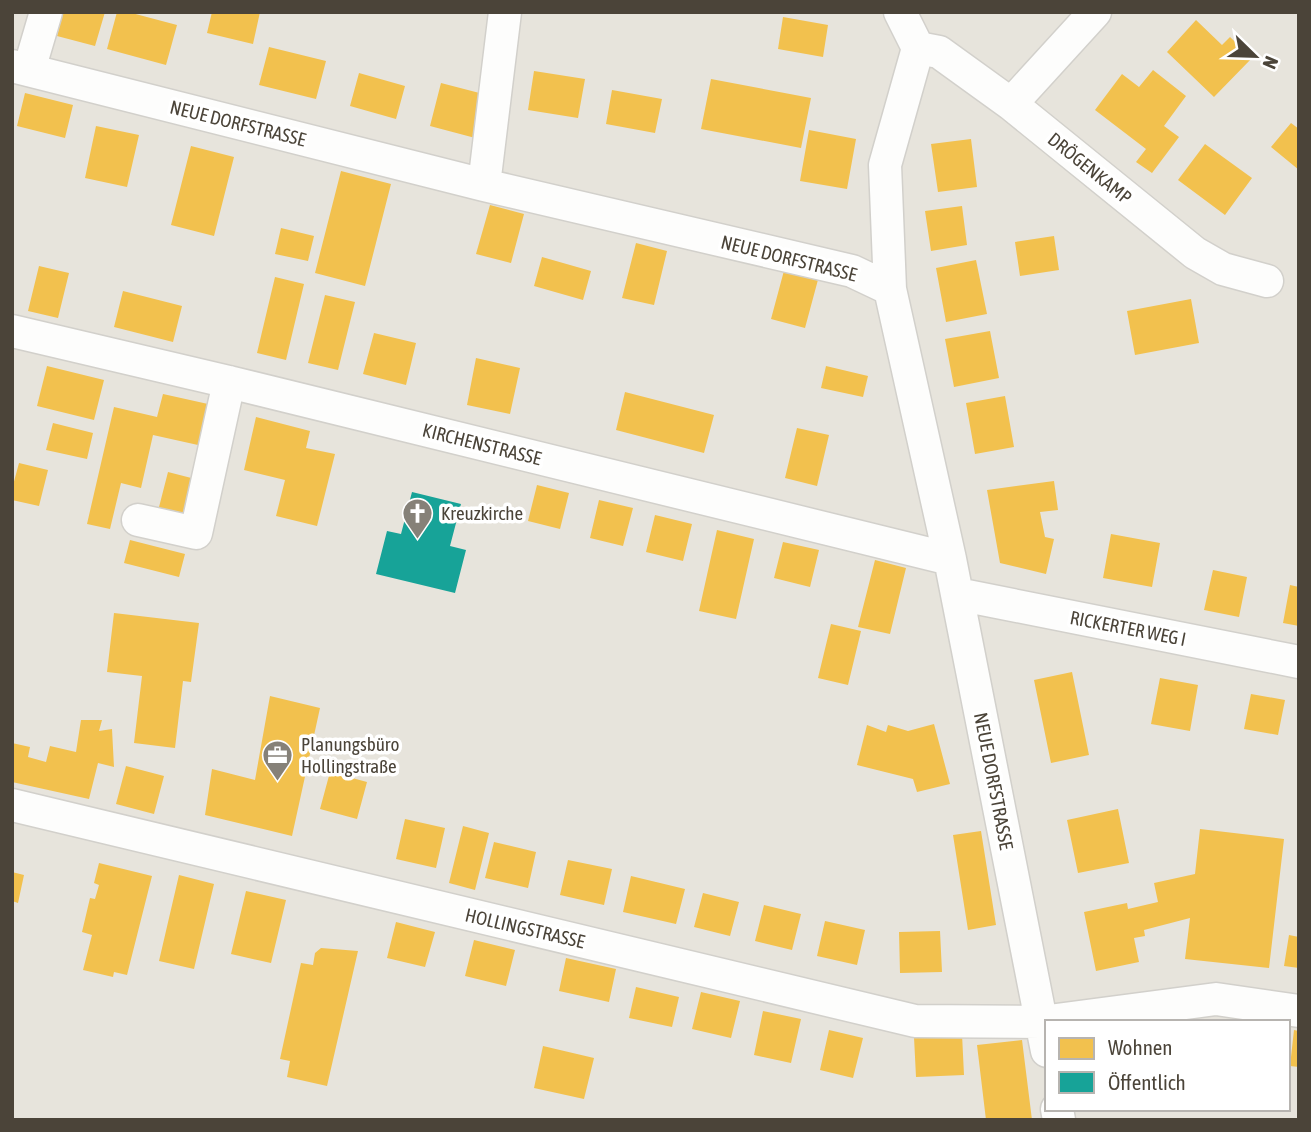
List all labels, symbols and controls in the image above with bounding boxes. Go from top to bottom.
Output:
north arrow [1220,21,1290,91]
text: N [1258,53,1283,72]
street label: NEUE DORFSTRASSE [168,95,308,151]
street label: DRÖGENKAMP [1044,128,1136,208]
street label: NEUE DORFSTRASSE [719,230,859,286]
street label: KIRCHENSTRASSE [420,419,544,469]
church icon: Kreuzkirche [401,496,435,540]
place label: Kreuzkirche [441,502,523,524]
street label: RICKERTER WEG I [1068,606,1188,650]
street label: NEUE DORFSTRASSE [970,711,1018,851]
place label: Planungsbüro Hollingstraße [301,733,399,777]
office icon: Planungsbüro Hollingstraße [261,738,295,782]
street label: HOLLINGSTRASSE [463,904,587,952]
legend [1045,1020,1290,1111]
text: Wohnen [1108,1035,1173,1059]
text: Öffentlich [1108,1070,1186,1094]

